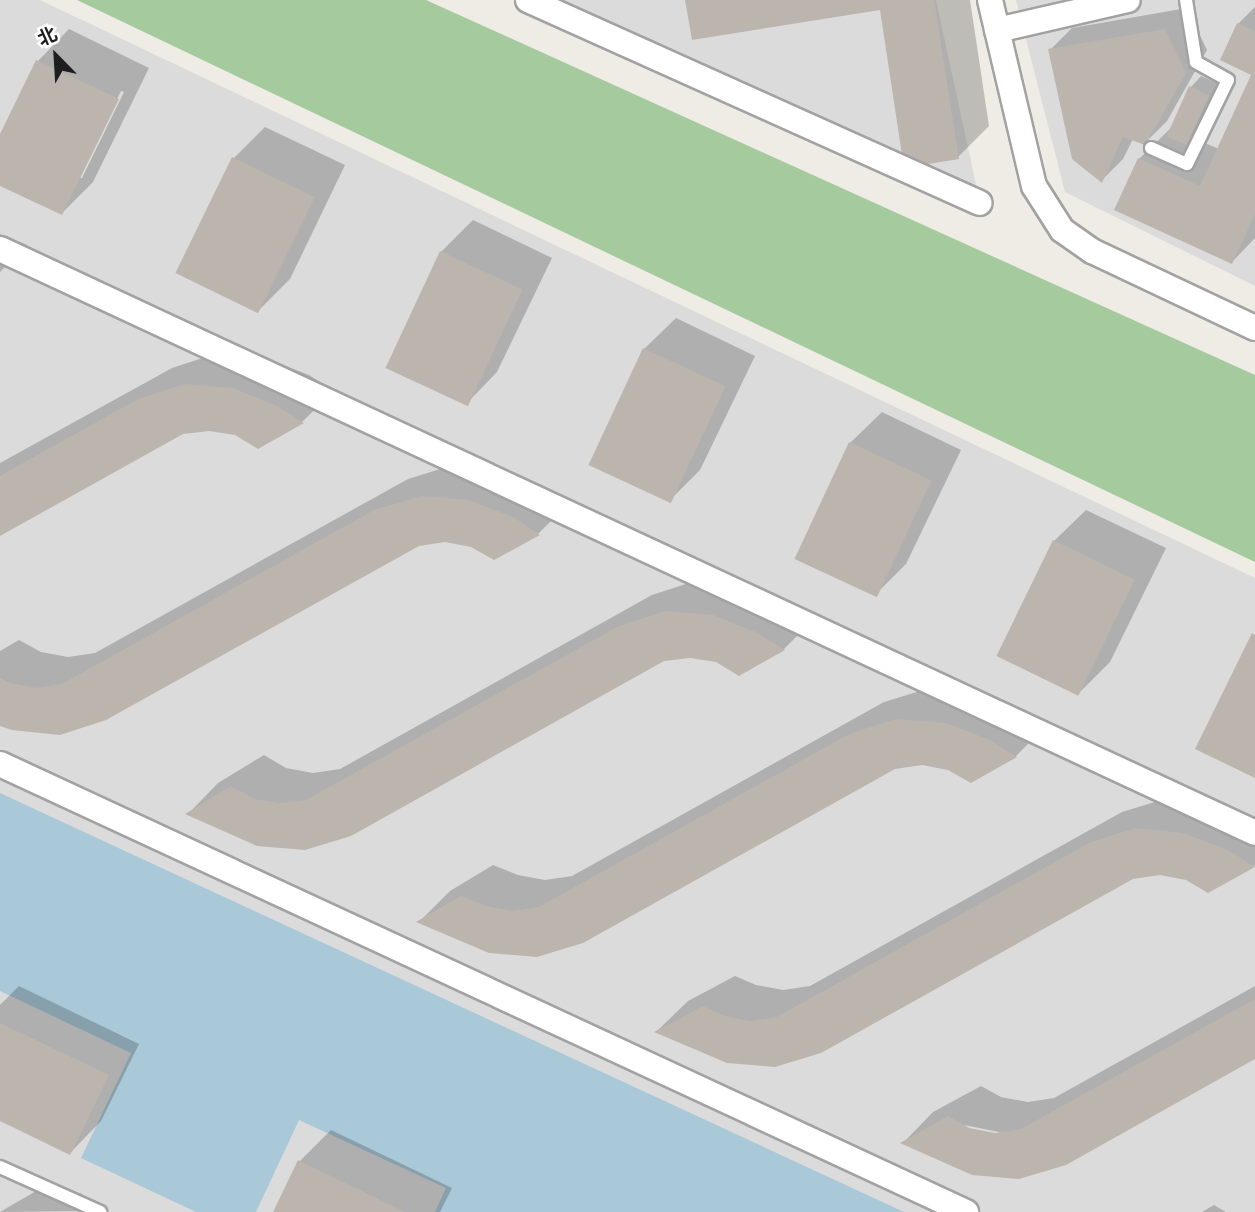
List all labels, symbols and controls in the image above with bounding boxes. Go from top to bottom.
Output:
north arrow [21,21,91,91]
text: 北 [34,23,61,51]

